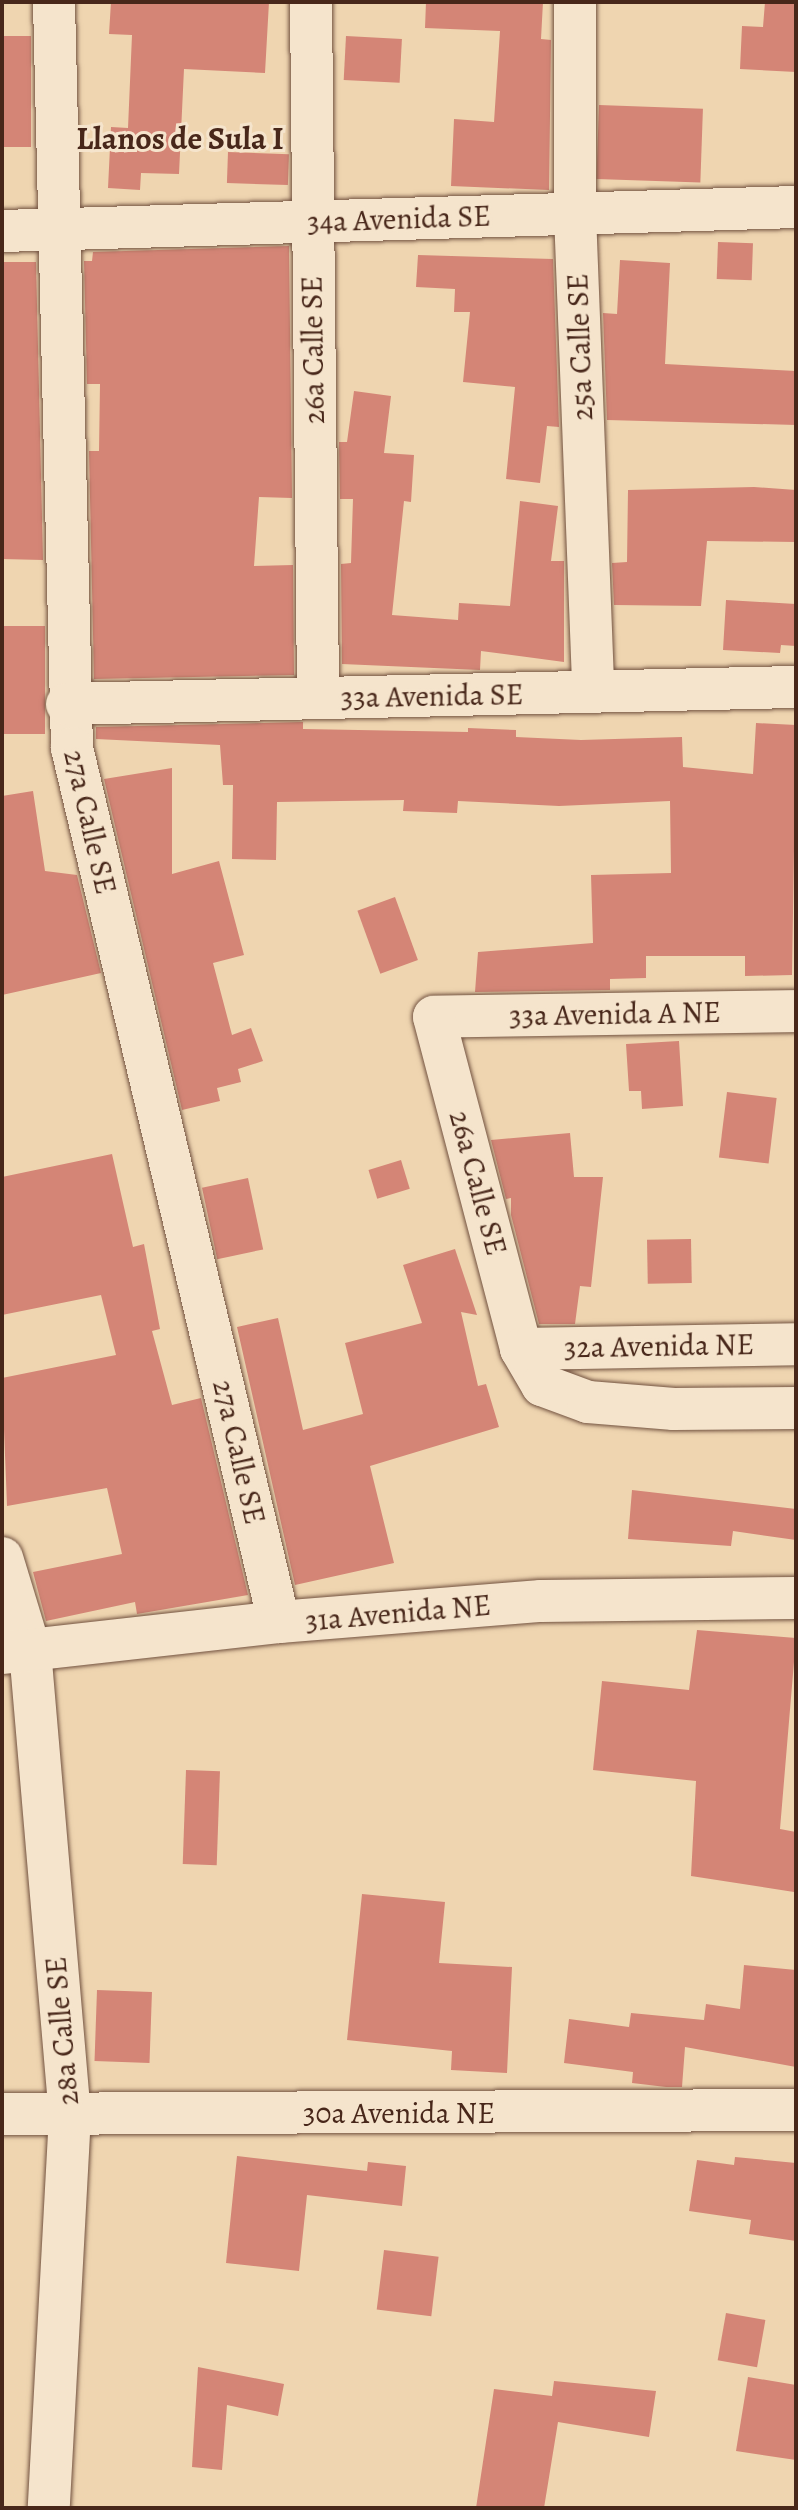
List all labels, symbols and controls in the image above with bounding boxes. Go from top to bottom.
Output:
district label: Llanos de Sula I [76,119,284,157]
street label: 34a Avenida SE [307,198,491,240]
street label: 25a Calle SE [559,273,601,421]
street label: 26a Calle SE [294,275,332,425]
street label: 33a Avenida SE [340,676,524,716]
street label: 27a Calle SE [56,746,124,898]
street label: 33a Avenida A NE [509,994,721,1034]
street label: 26a Calle SE [441,1107,515,1259]
street label: 32a Avenida NE [564,1326,754,1366]
street label: 27a Calle SE [205,1376,273,1528]
street label: 31a Avenida NE [304,1587,492,1639]
street label: 28a Calle SE [38,1955,86,2107]
street label: 30a Avenida NE [303,2095,495,2131]

